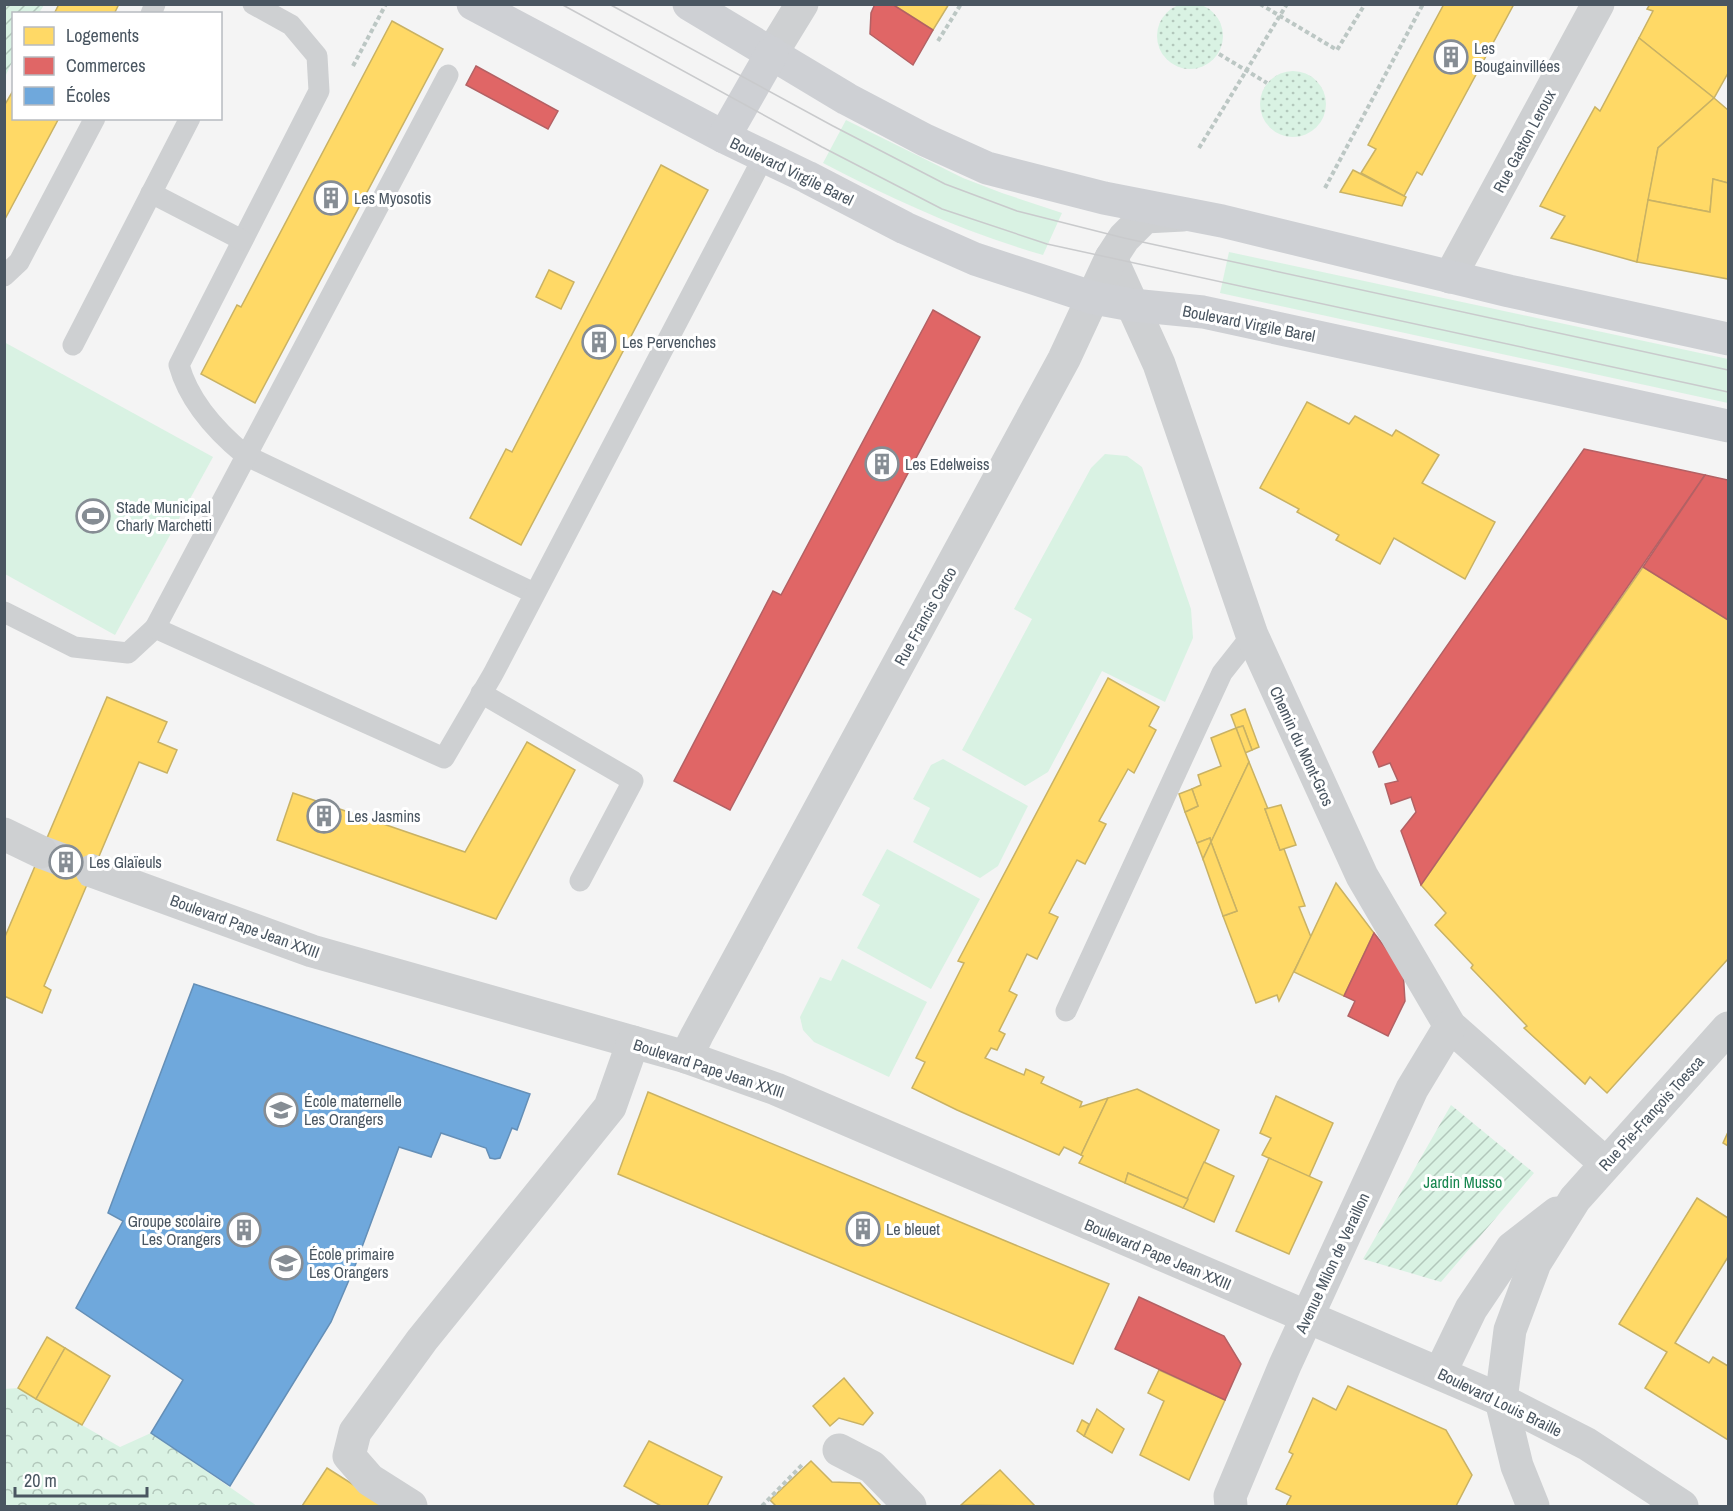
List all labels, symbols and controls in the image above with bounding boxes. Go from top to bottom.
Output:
legend [12,12,222,120]
text: Logements [66,23,139,48]
place label: Les Bougainvillées [1474,37,1560,77]
building icon: Les Bougainvillées [1433,39,1469,75]
text: Commerces [66,53,146,78]
text: Écoles [66,83,110,108]
street label: Rue Gaston Leroux [1488,85,1561,196]
street label: Boulevard Virgile Barel [727,132,857,210]
building icon: Les Myosotis [313,180,349,216]
place label: Les Myosotis [354,187,431,209]
street label: Boulevard Virgile Barel [1181,299,1317,347]
building icon: Les Pervenches [581,324,617,360]
place label: Les Pervenches [622,331,716,353]
building icon: Les Edelweiss [864,446,900,482]
place label: Les Edelweiss [905,453,990,475]
place label: Stade Municipal Charly Marchetti [116,496,212,536]
sports icon: Stade Municipal Charly Marchetti [75,498,111,534]
street label: Rue Francis Carco [889,563,961,669]
street label: Chemin du Mont-Gros [1265,683,1339,809]
building icon: Les Jasmins [306,798,342,834]
place label: Les Jasmins [347,805,421,827]
building icon: Les Glaïeuls [48,844,84,880]
place label: Les Glaïeuls [89,851,162,873]
street label: Boulevard Pape Jean XXIII [167,889,323,963]
street label: Boulevard Pape Jean XXIII [631,1033,787,1103]
street label: Rue Pie-François Toesca [1593,1050,1709,1175]
place label: École maternelle Les Orangers [304,1090,402,1130]
school or university icon: École maternelle Les Orangers [263,1092,299,1128]
park label: Jardin Musso [1424,1171,1502,1193]
street label: Avenue Milon de Veraillon [1289,1189,1374,1338]
place label: Groupe scolaire Les Orangers [128,1210,221,1250]
building icon: Le bleuet [845,1211,881,1247]
building icon: Groupe scolaire Les Orangers [226,1212,262,1248]
street label: Boulevard Pape Jean XXIII [1081,1213,1235,1295]
place label: Le bleuet [886,1218,940,1240]
place label: École primaire Les Orangers [309,1243,394,1283]
school or university icon: École primaire Les Orangers [268,1245,304,1281]
street label: Boulevard Louis Braille [1434,1362,1566,1442]
scale bar [15,1460,147,1498]
text: 20 m [24,1468,57,1493]

